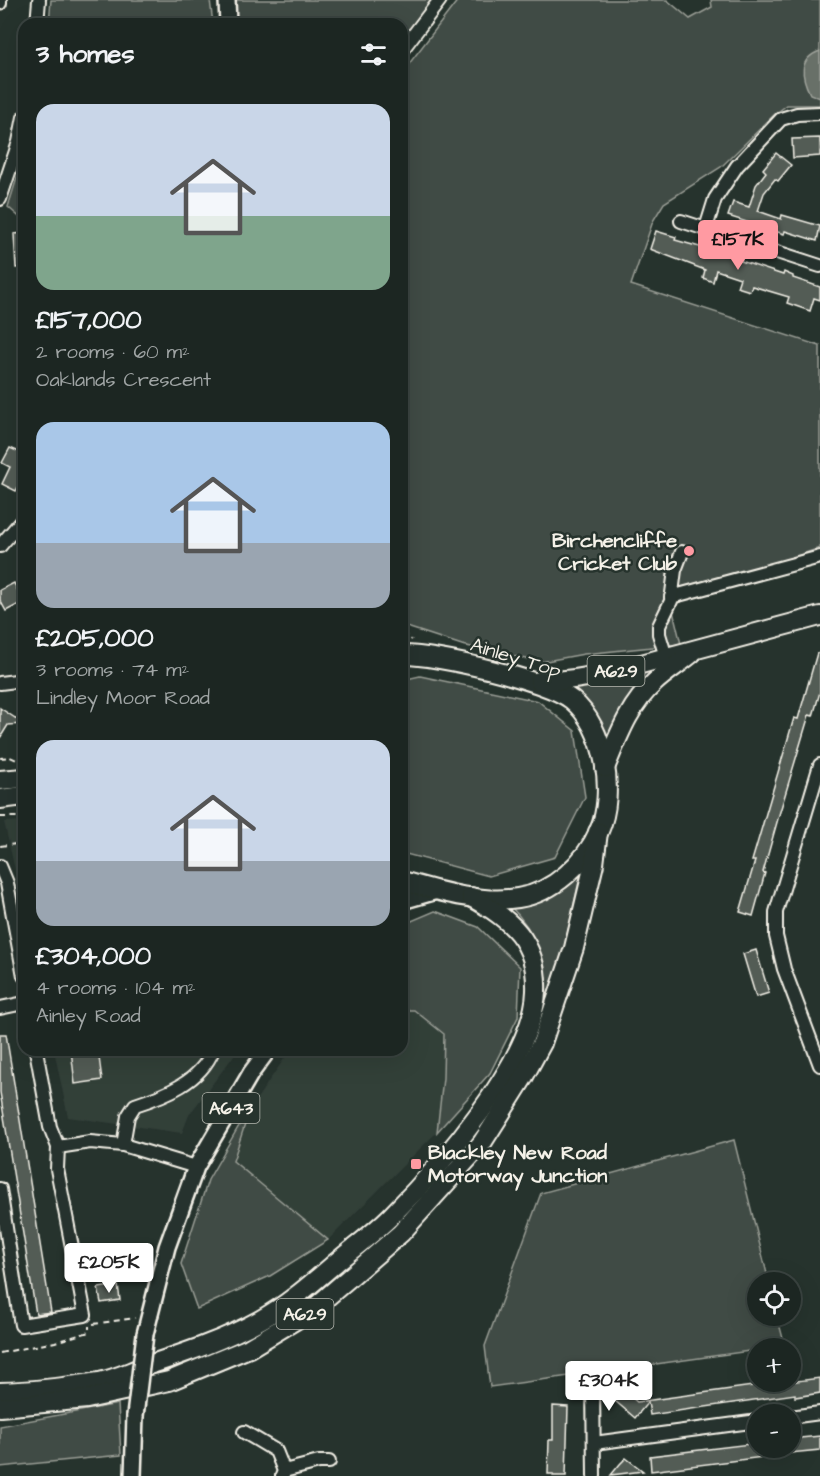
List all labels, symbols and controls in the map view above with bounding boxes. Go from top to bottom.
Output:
text: 3 homes [36,36,135,72]
icon: filters [357,38,390,71]
icon: home [159,143,267,251]
pin: £157K [696,220,780,271]
text: £157K [712,225,764,253]
text: £157,000 [36,302,142,338]
text: 2 rooms · 60 m² [36,338,190,366]
text: Oaklands Crescent [36,366,211,394]
icon: home [159,461,267,569]
place label: Birchencliffe Cricket Club [552,527,678,578]
marker: Birchencliffe Cricket Club [682,544,696,558]
text: £205,000 [36,620,154,656]
street label: Ainley Top [467,631,565,686]
text: 3 rooms · 74 m² [36,656,189,684]
road number: A629 [588,656,644,686]
text: Lindley Moor Road [36,684,210,712]
icon: home [159,779,267,887]
text: £304,000 [36,938,151,974]
text: 4 rooms · 104 m² [36,974,195,1002]
text: Ainley Road [36,1002,141,1030]
road number: A643 [202,1093,260,1123]
place label: Blackley New Road Motorway Junction [428,1139,608,1191]
marker: Blackley New Road Motorway Junction [409,1157,423,1171]
pin: £205K [67,1243,151,1294]
text: £205K [78,1248,140,1276]
map controls [747,1272,801,1458]
button: locate [747,1272,801,1326]
road number: A629 [276,1299,334,1329]
button: + [747,1338,801,1392]
pin: £304K [567,1361,651,1412]
text: £304K [579,1366,639,1394]
button: − [747,1404,801,1458]

